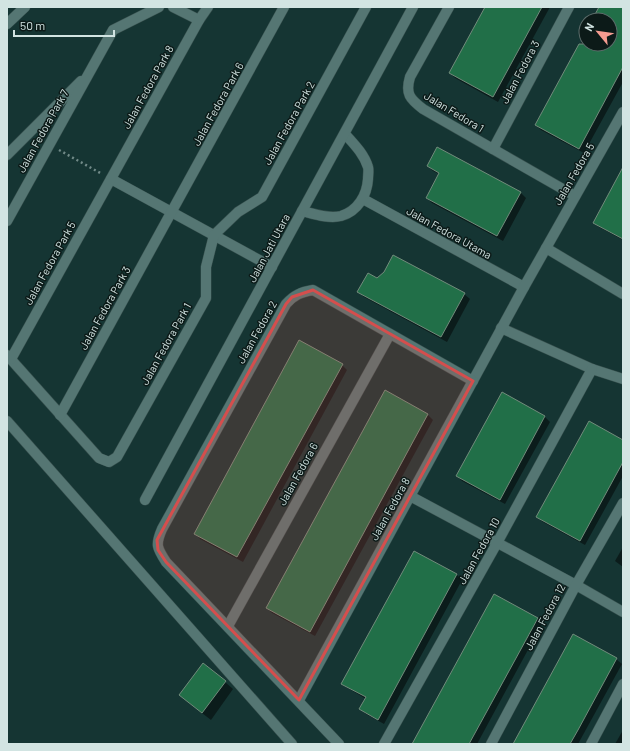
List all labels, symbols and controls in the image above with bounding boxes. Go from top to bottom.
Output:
scale bar [14,12,114,38]
north arrow [578,12,618,52]
text: 50 m [20,18,45,32]
text: N [581,21,596,33]
street label: Jalan Fedora 3 [498,38,542,105]
street label: Jalan Fedora Park 8 [119,43,176,131]
street label: Jalan Fedora Park 6 [189,60,246,148]
street label: Jalan Fedora Park 2 [260,79,317,167]
street label: Jalan Fedora Park 7 [14,87,71,174]
street label: Jalan Fedora 1 [422,89,487,135]
street label: Jalan Fedora 5 [551,140,597,207]
street label: Jalan Fedora Utama [404,204,494,261]
street label: Jalan Jati Utara [245,211,292,284]
street label: Jalan Fedora Park 5 [21,219,78,307]
street label: Jalan Fedora Park 3 [76,264,133,352]
street label: Jalan Fedora 2 [234,298,279,365]
street label: Jalan Fedora Park 1 [138,301,193,387]
street label: Jalan Fedora 6 [275,440,320,507]
street label: Jalan Fedora 8 [367,475,412,542]
street label: Jalan Fedora 10 [455,515,502,586]
street label: Jalan Fedora 12 [522,581,568,652]

